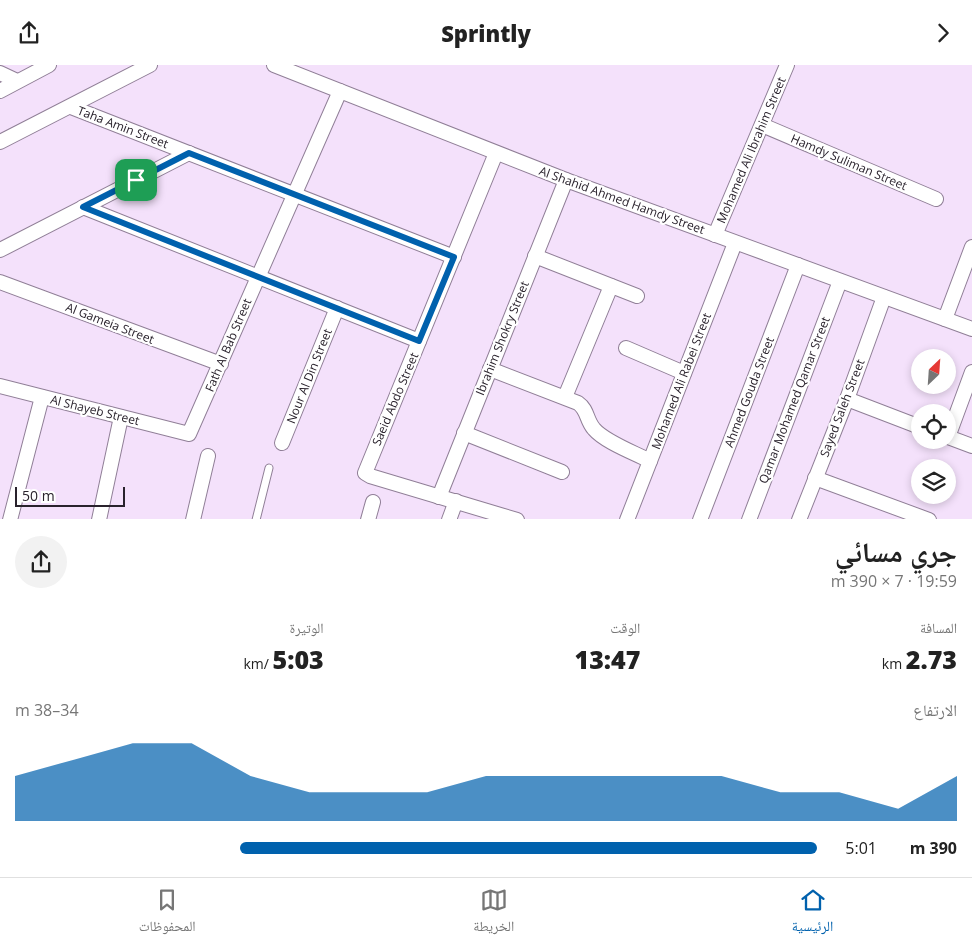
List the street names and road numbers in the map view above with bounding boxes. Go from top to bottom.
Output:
street label: Mohamed Ali Ibrahim Street [712,74,790,226]
street label: Taha Amin Street [75,102,171,152]
street label: Hamdy Suliman Street [788,130,910,194]
street label: Al Shahid Ahmed Hamdy Street [537,162,707,238]
street label: Ibrahim Shokry Street [471,278,533,398]
street label: Fath Al Bab Street [201,296,255,394]
street label: Al Gameia Street [63,298,157,348]
street label: Mohamed Ali Rabei Street [647,310,715,452]
street label: Qamar Mohamed Qamar Street [754,314,834,486]
street label: Nour Al Din Street [282,326,336,426]
street label: Ahmed Gouda Street [720,334,778,450]
street label: Saeid Abdo Street [368,350,422,448]
street label: Sayed Saleh Street [816,357,868,459]
street label: Al Shayeb Street [49,391,141,429]

